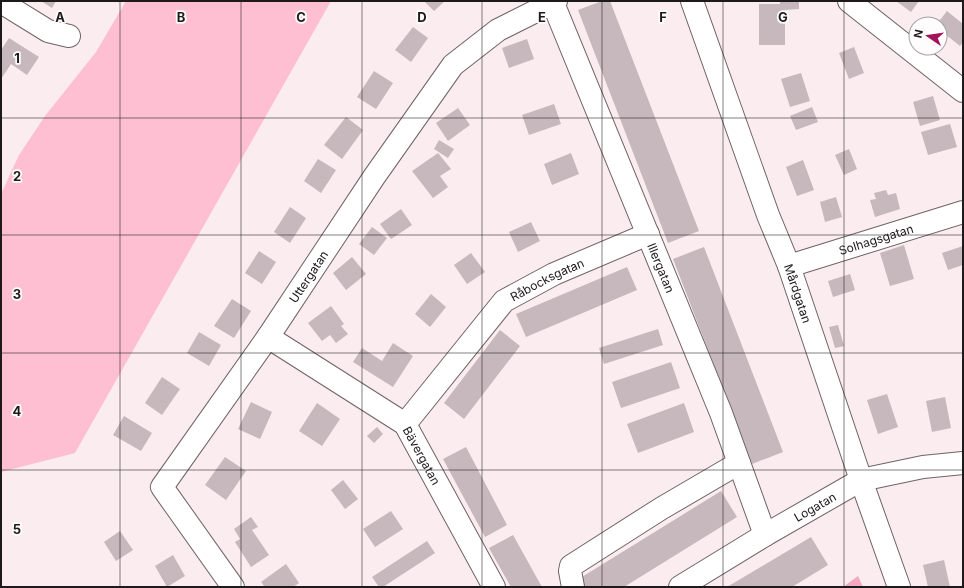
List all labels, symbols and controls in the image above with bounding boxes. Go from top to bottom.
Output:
text: A [55,9,65,25]
text: B [177,9,186,25]
text: C [296,9,306,25]
text: D [417,9,427,25]
text: E [538,9,546,25]
text: F [659,9,667,25]
text: G [778,9,788,25]
north arrow [908,16,948,56]
text: N [910,28,926,39]
text: 1 [14,50,20,66]
text: 2 [13,168,21,184]
street label: Solhagsgatan [837,220,915,258]
street label: Illergatan [645,241,678,295]
street label: Uttergatan [285,247,331,305]
street label: Råbocksgatan [507,255,586,304]
street label: Mårdgatan [781,262,815,325]
text: 3 [13,286,21,302]
text: 4 [13,403,22,419]
street label: Bävergatan [400,424,444,487]
street label: Logatan [791,489,838,524]
text: 5 [13,521,21,537]

